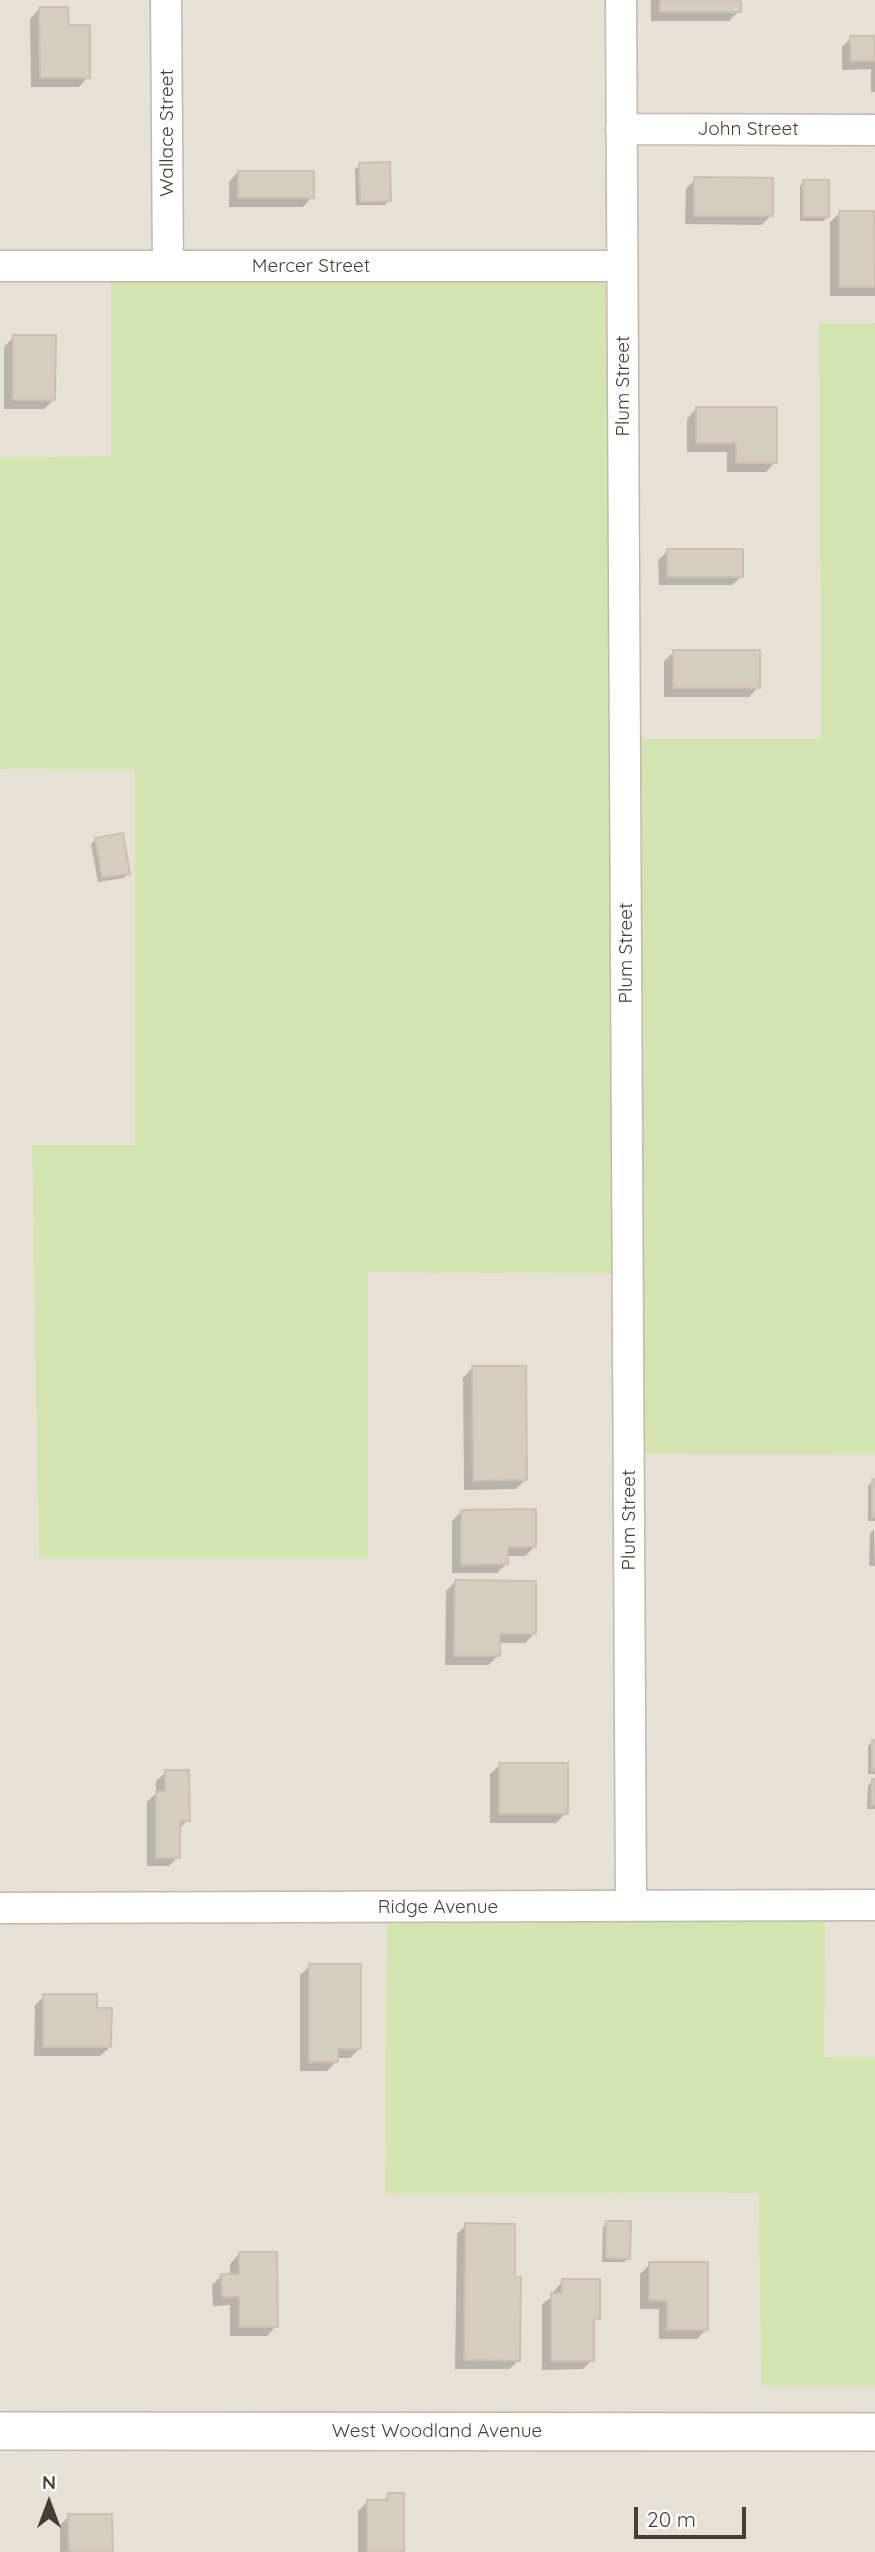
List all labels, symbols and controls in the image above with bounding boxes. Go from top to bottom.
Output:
street label: Wallace Street [156,69,178,197]
street label: John Street [697,118,799,140]
street label: Mercer Street [252,255,370,277]
street label: Plum Street [612,336,634,436]
street label: Plum Street [615,903,637,1003]
street label: Plum Street [618,1470,640,1570]
street label: Ridge Avenue [378,1896,498,1918]
street label: West Woodland Avenue [332,2420,542,2442]
north arrow [14,2468,84,2538]
text: N [42,2470,56,2494]
scale bar [637,2492,749,2536]
text: 20 m [647,2506,696,2532]

